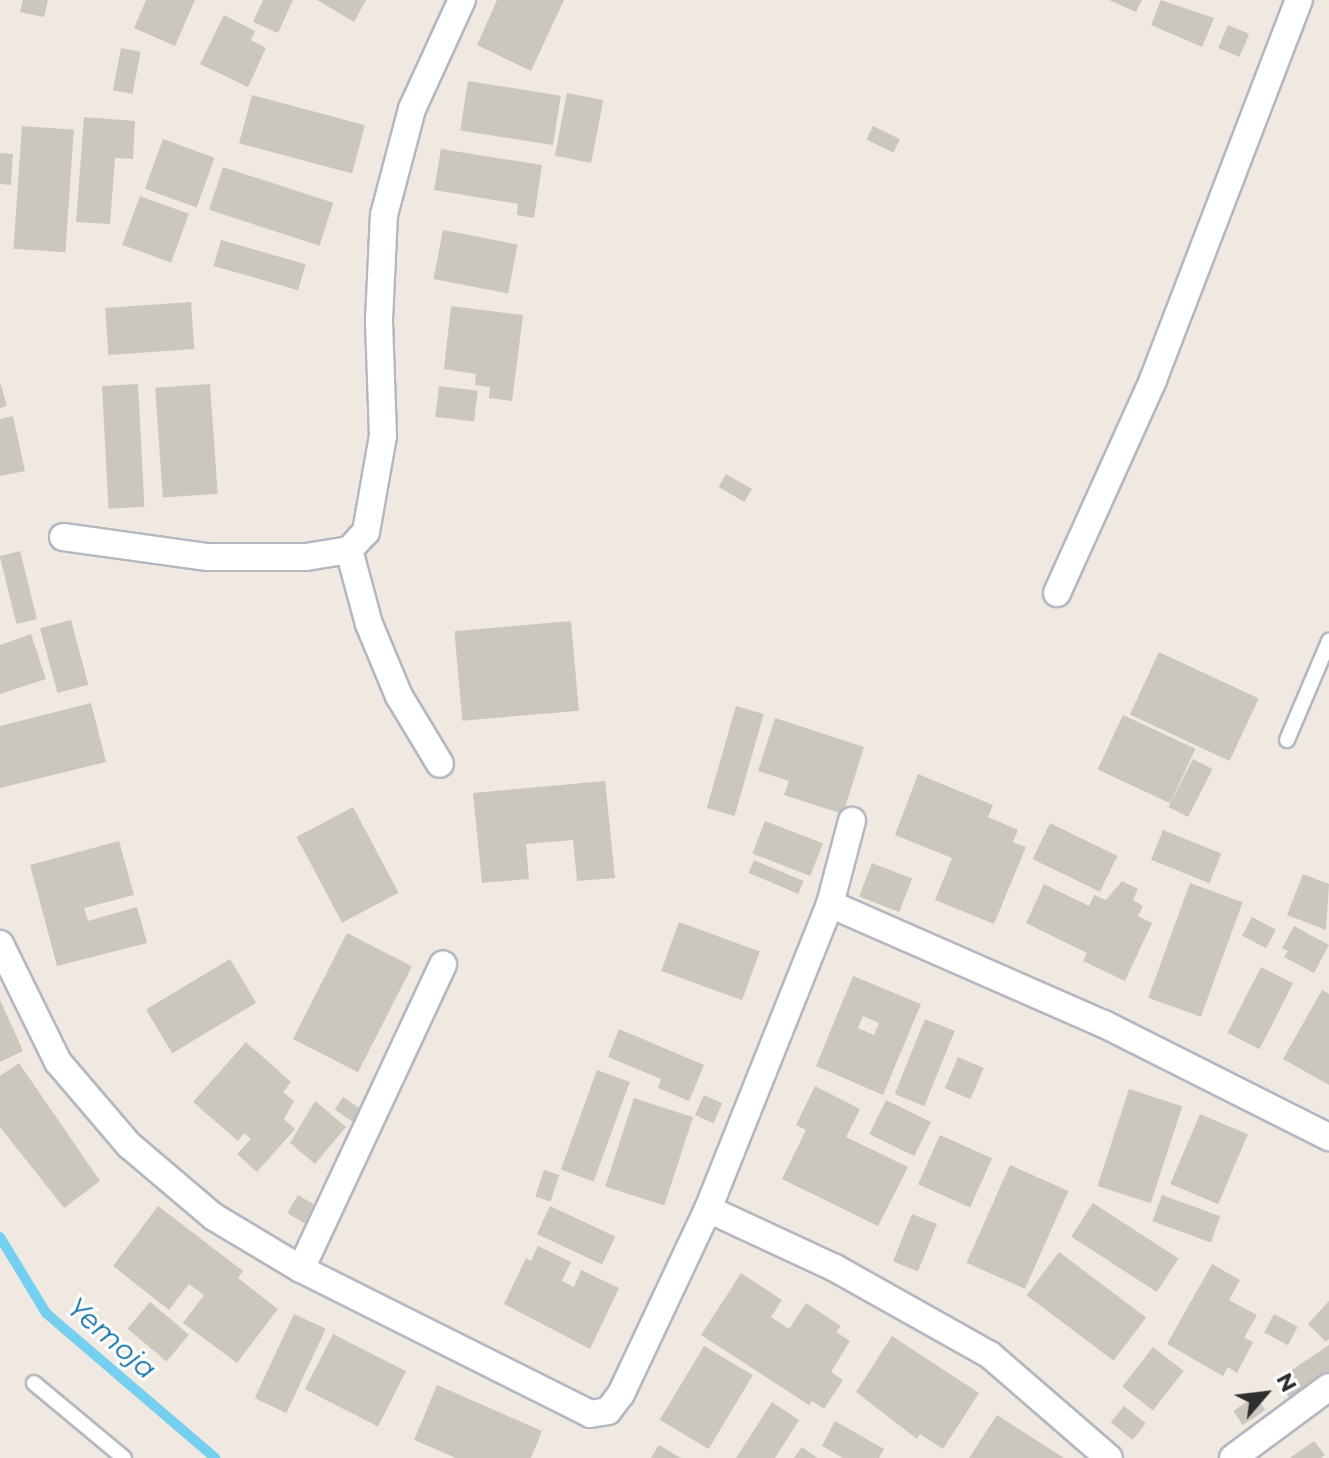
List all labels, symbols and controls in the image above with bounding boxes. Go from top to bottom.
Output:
water label: Yemoja [60,1290,164,1386]
north arrow [1225,1354,1305,1434]
text: N [1271,1368,1303,1397]

